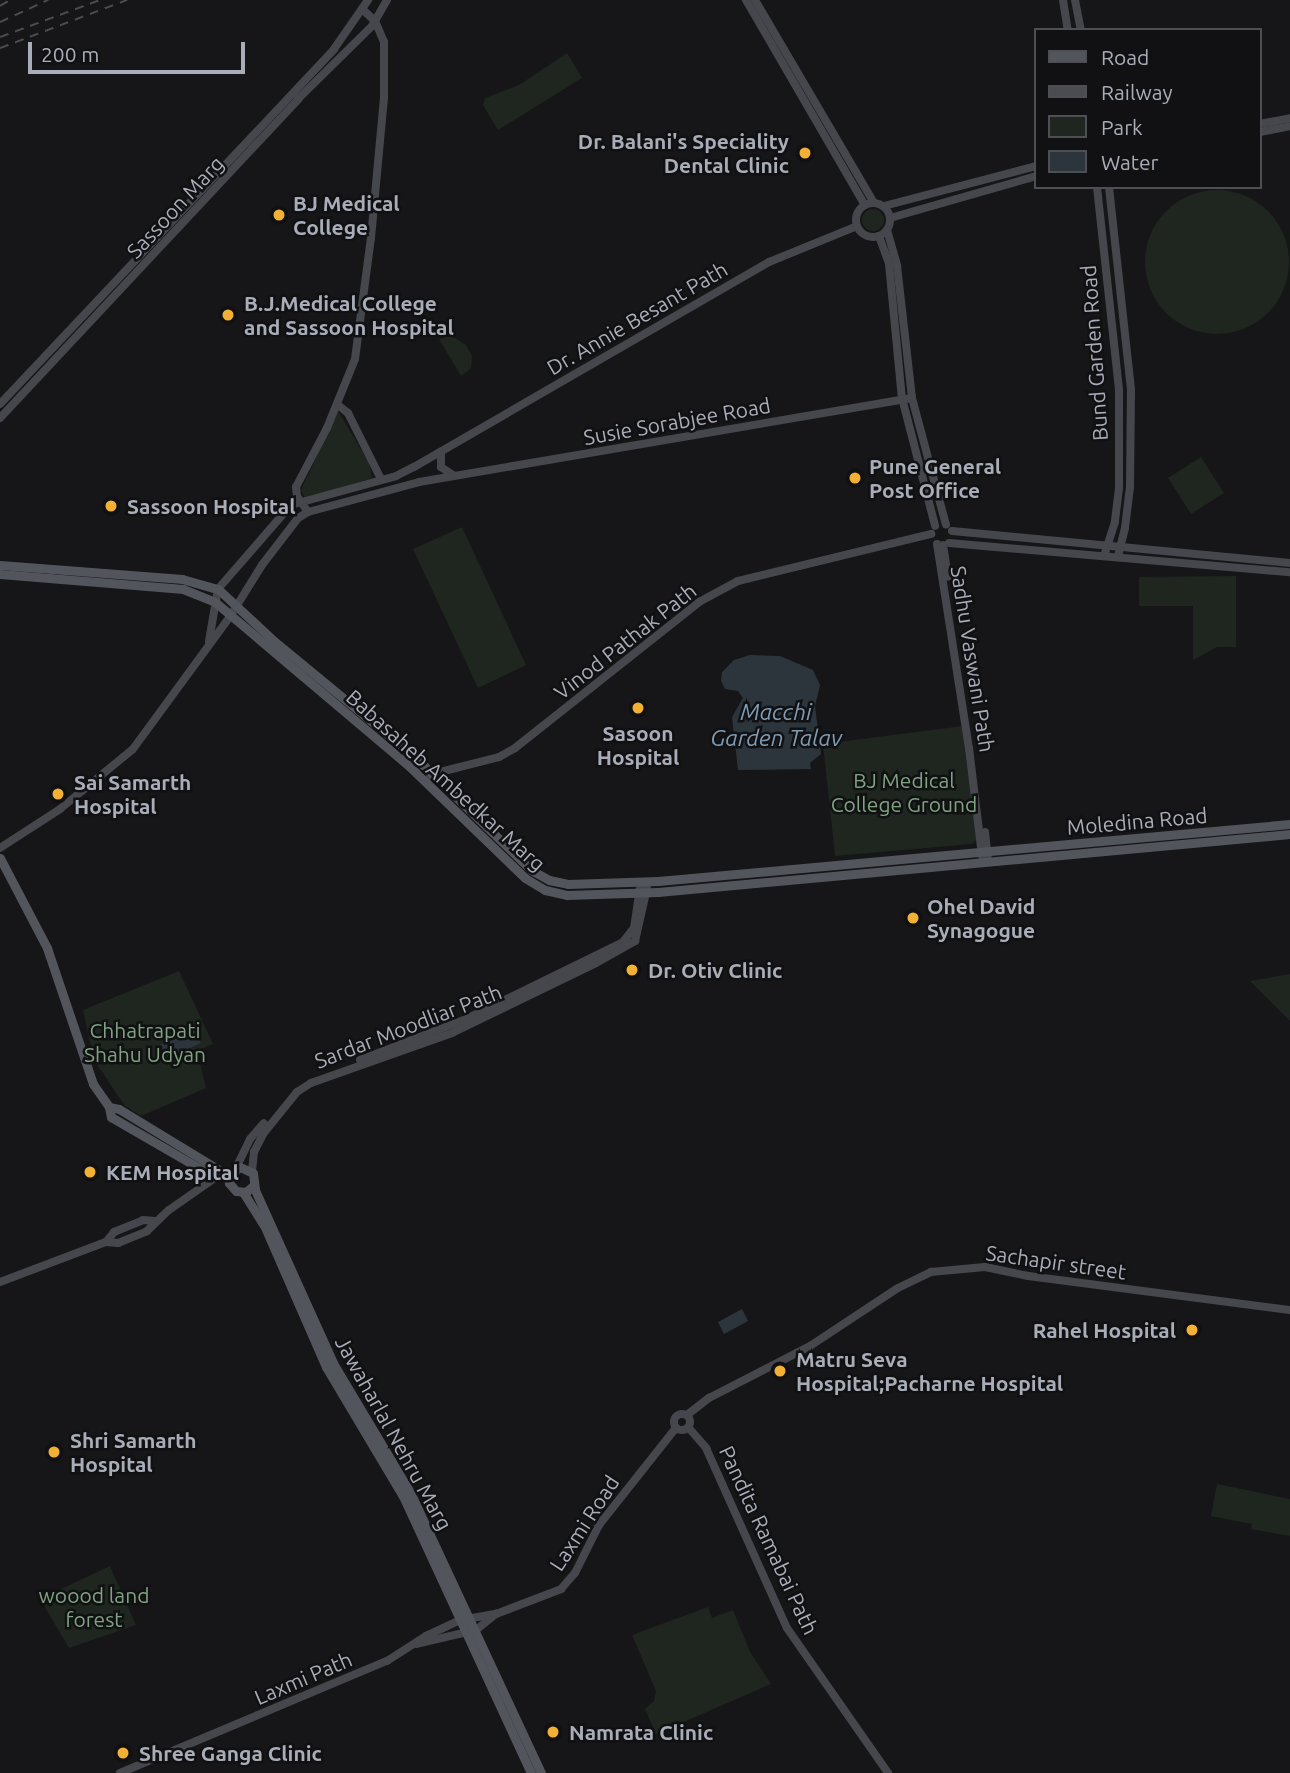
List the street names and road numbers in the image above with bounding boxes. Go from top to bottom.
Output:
street label: Sassoon Marg [121,151,229,263]
street label: Dr. Annie Besant Path [542,256,732,380]
street label: Bund Garden Road [1075,264,1113,442]
street label: Susie Sorabjee Road [582,392,772,450]
street label: Sadhu Vaswani Path [946,564,1000,754]
street label: Vinod Pathak Path [549,578,701,704]
street label: Babasaheb Ambedkar Marg [341,684,551,876]
street label: Moledina Road [1066,802,1208,840]
street label: Sardar Moodliar Path [311,979,505,1073]
street label: Sachapir street [984,1240,1128,1284]
street label: Jawaharlal Nehru Marg [330,1332,458,1534]
street label: Pandita Ramabai Path [714,1442,824,1638]
street label: Laxmi Road [544,1471,624,1575]
street label: Laxmi Path [250,1646,356,1710]

